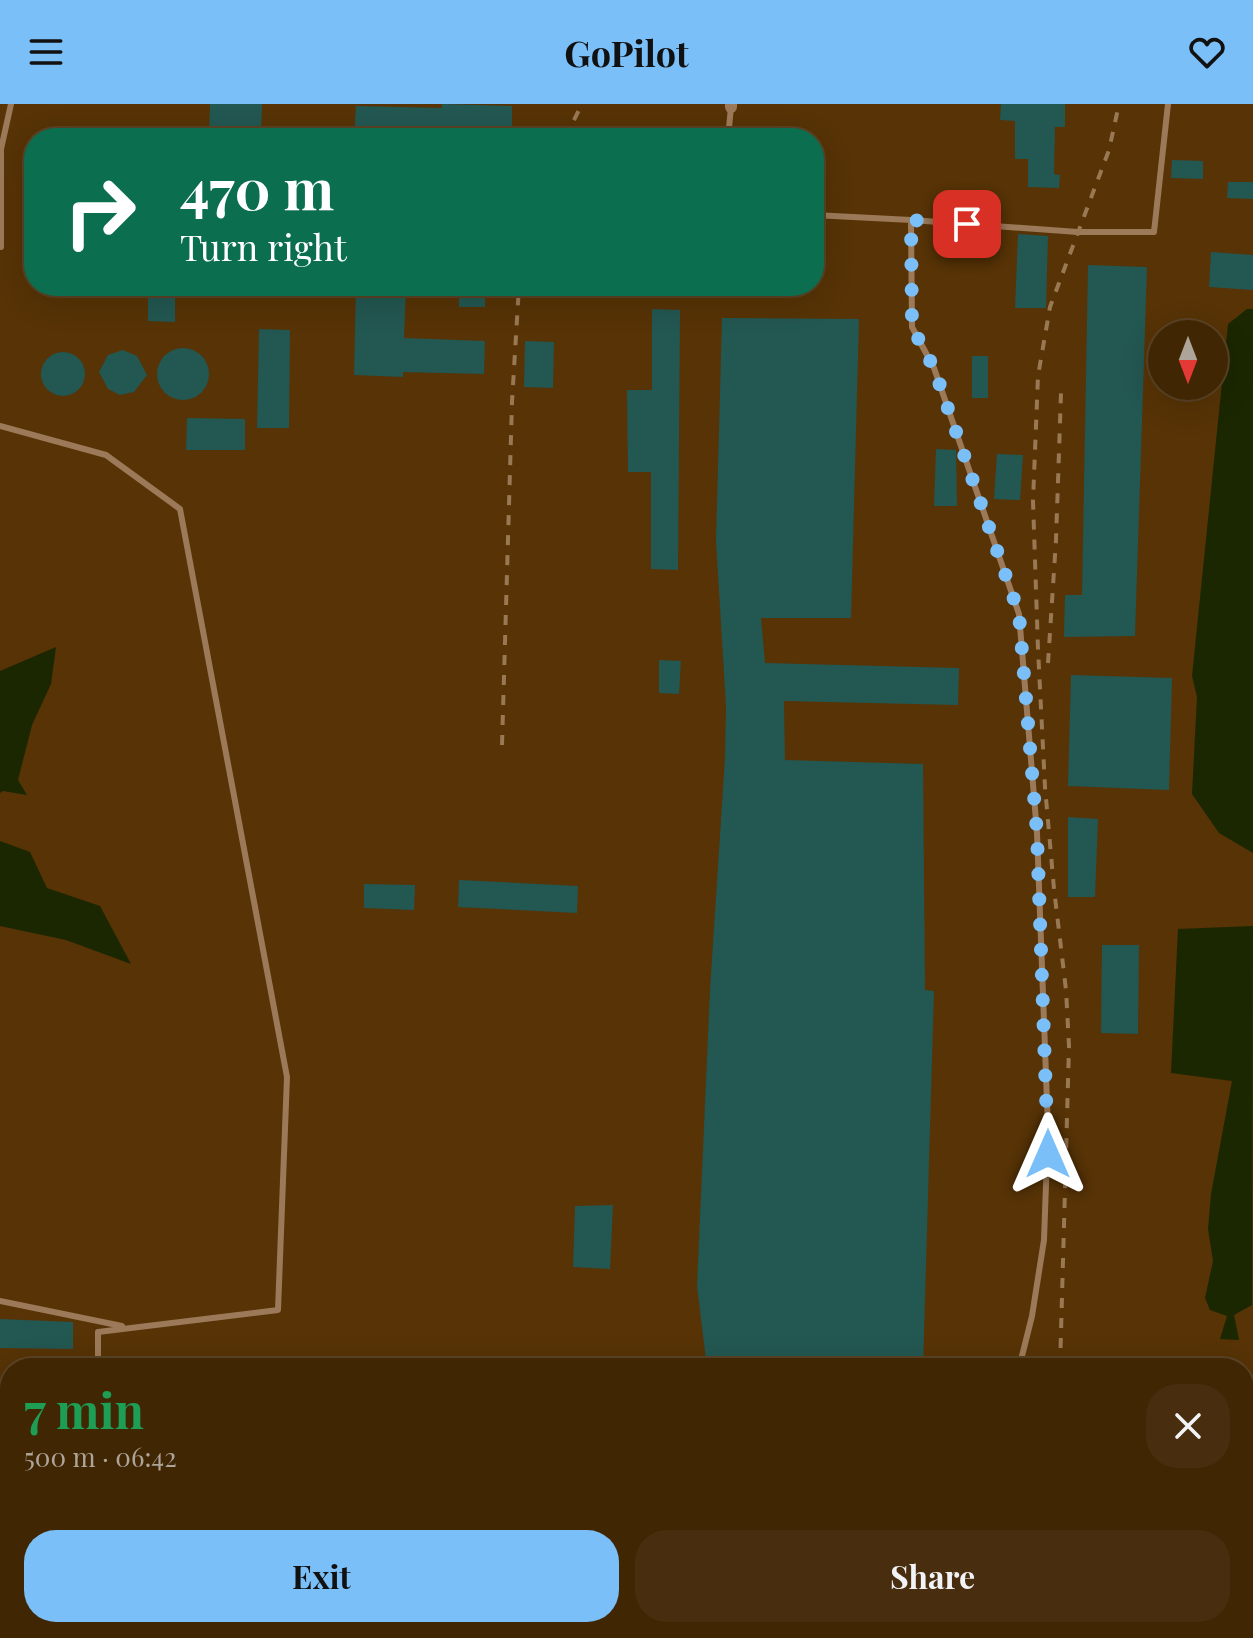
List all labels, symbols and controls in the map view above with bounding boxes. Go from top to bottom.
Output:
text: GoPilot [564,28,689,76]
icon: menu [24,30,68,74]
icon: heart [1185,30,1229,74]
text: 470 m [180,150,334,225]
icon: right [48,160,152,264]
pin [933,190,1001,258]
icon: arrive [945,202,989,246]
text: Turn right [180,222,347,270]
north arrow [1148,320,1228,400]
map controls [1148,320,1228,400]
position arrow [1006,1112,1090,1196]
text: 7 min [24,1377,144,1441]
button: close [1146,1384,1230,1468]
text: 500 m · 06:42 [24,1439,177,1474]
button: Exit [24,1530,619,1622]
button: Share [635,1530,1230,1622]

